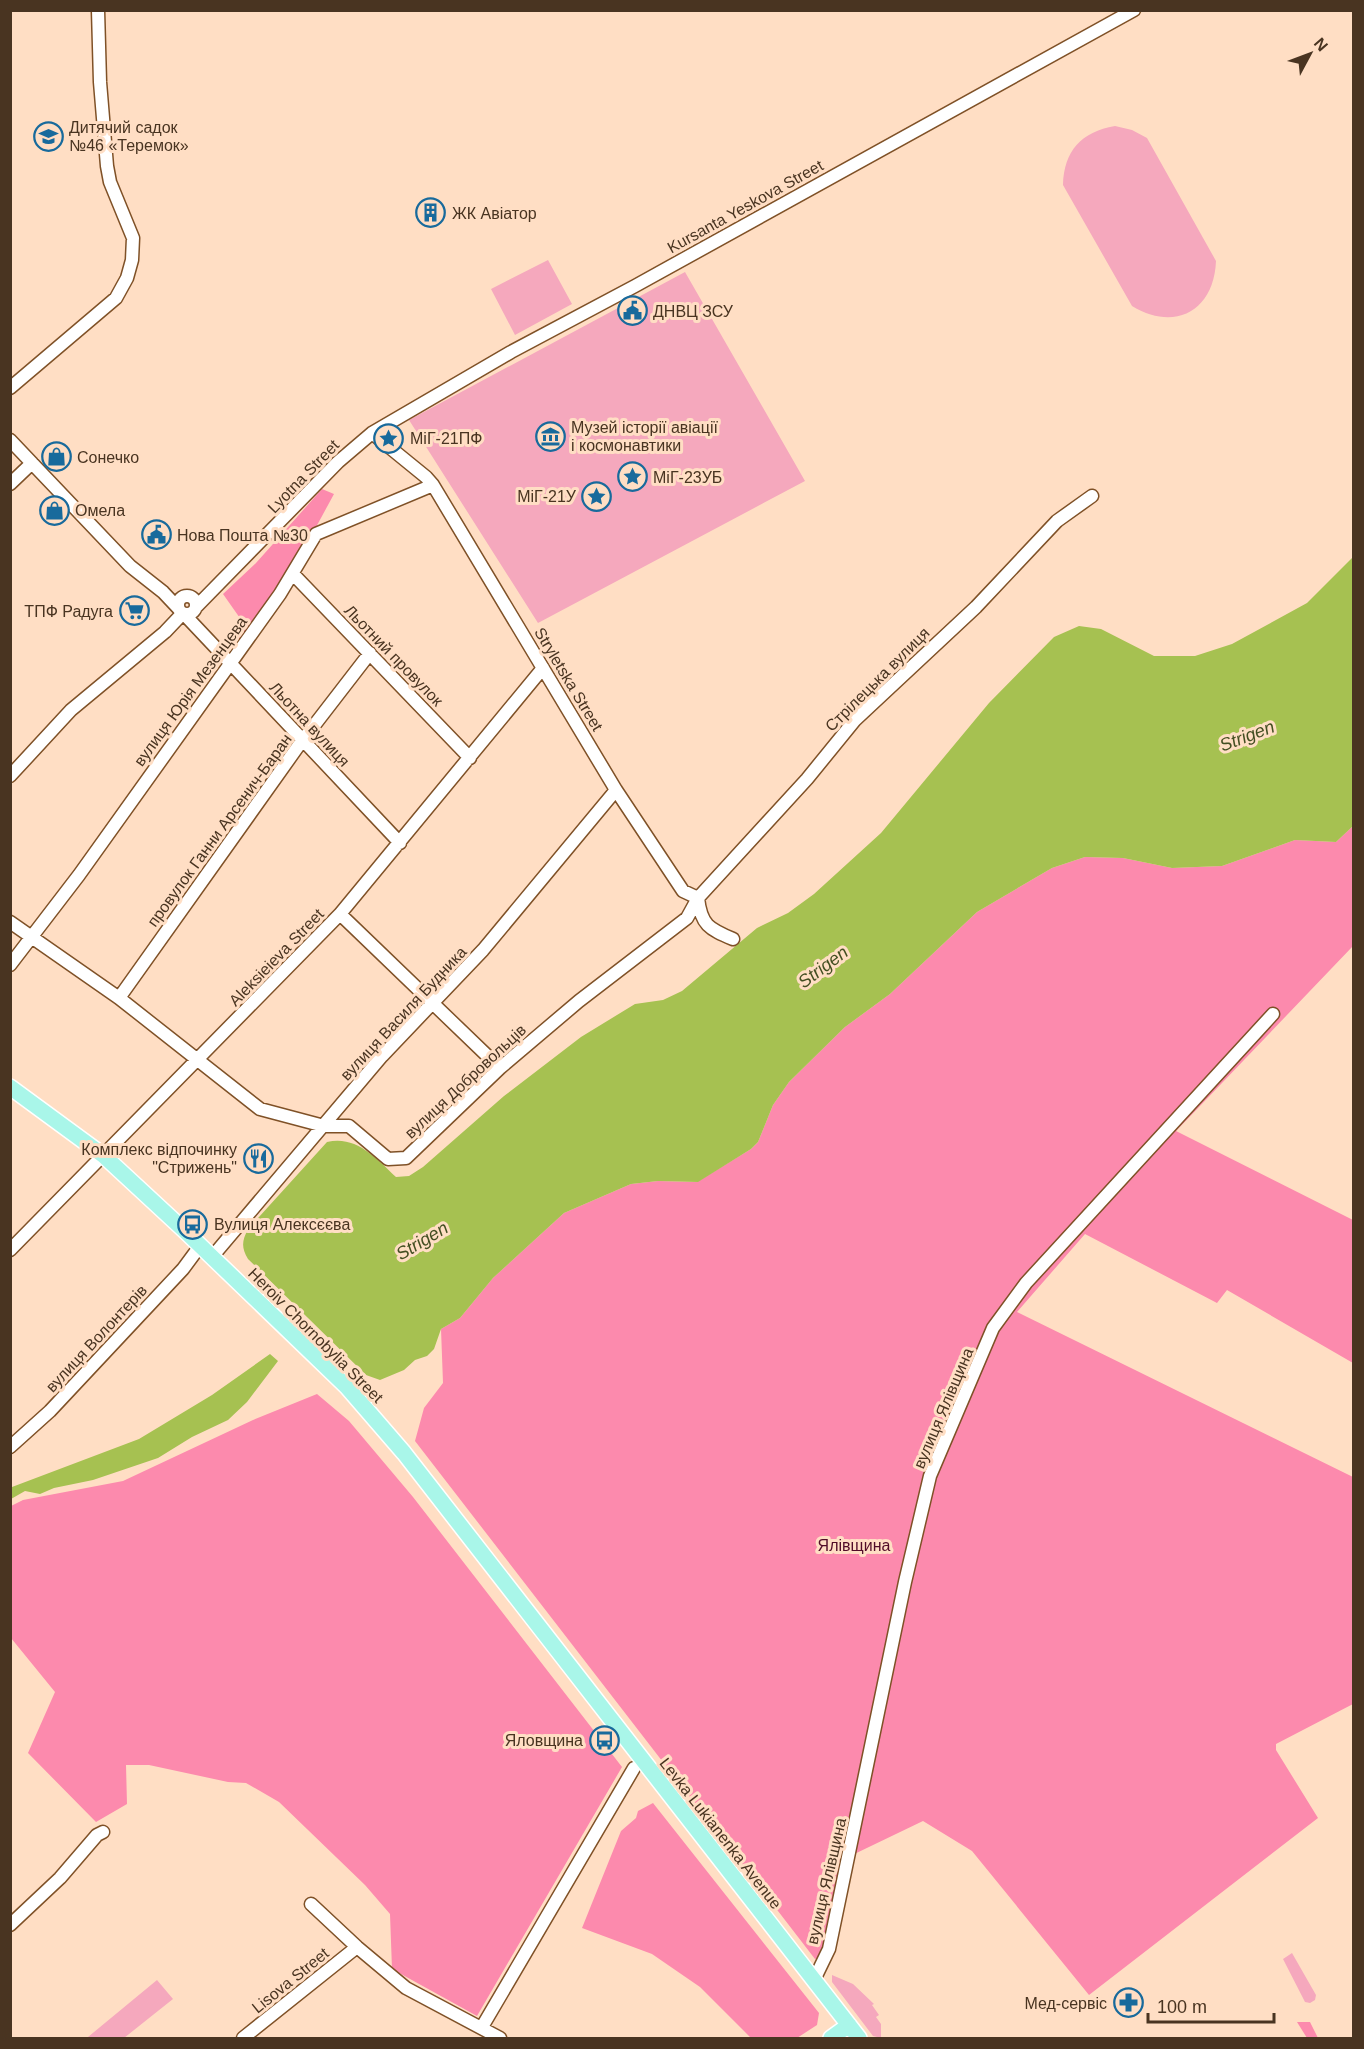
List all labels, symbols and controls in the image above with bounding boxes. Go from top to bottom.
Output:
north arrow [1280,24,1340,84]
text: N [1311,35,1331,54]
place label: Дитячий садок №46 «Теремок» [69,119,189,154]
school or university icon: Дитячий садок №46 «Теремок» [32,120,64,152]
street label: Kursanta Yeskova Street [664,156,826,256]
building icon: ЖК Авіатор [415,197,447,229]
place label: ЖК Авіатор [452,205,537,222]
public building icon: ДНВЦ ЗСУ [616,295,648,327]
place label: ДНВЦ ЗСУ [653,303,734,320]
place label: Музей історії авіації і космонавтики [571,419,718,454]
museum icon: Музей історії авіації і космонавтики [534,420,566,452]
place icon: МіГ-21ПФ [373,422,405,454]
place label: МіГ-21ПФ [410,430,482,447]
street label: Lyotna Street [264,436,343,516]
shop icon: Сонечко [40,441,72,473]
place label: Сонечко [77,449,139,466]
place icon: МіГ-23УБ [616,461,648,493]
place label: МіГ-23УБ [653,469,722,486]
place icon: МіГ-21У [581,480,613,512]
place label: МіГ-21У [517,488,577,505]
shop icon: Омела [38,494,70,526]
place label: Омела [75,502,125,519]
public building icon: Нова Пошта №30 [140,519,172,551]
place label: Нова Пошта №30 [177,527,308,544]
supermarket icon: ТПФ Радуга [118,595,150,627]
street label: Льотний провулок [341,601,447,710]
place label: ТПФ Радуга [24,603,113,620]
street label: вулиця Юрія Мезенцева [131,613,250,769]
street label: Стрілецька вулиця [822,624,933,735]
street label: Stryletska Street [531,625,606,734]
street label: Льотна вулиця [266,679,353,770]
water label: Strigen [1217,716,1277,756]
street label: провулок Ганни Арсенич-Баран [144,731,295,930]
street label: Aleksieieva Street [226,905,327,1009]
water label: Strigen [794,942,852,992]
street label: вулиця Василя Будника [337,943,470,1084]
street label: вулиця Добровольців [401,1021,529,1142]
place label: Комплекс відпочинку "Стрижень" [81,1141,237,1176]
restaurant icon: Комплекс відпочинку "Стрижень" [242,1142,274,1174]
bus stop icon: Вулиця Алексєєва [177,1208,209,1240]
place label: Вулиця Алексєєва [214,1216,350,1233]
water label: Strigen [392,1218,452,1264]
street label: Heroiv Chornobylia Street [245,1265,387,1407]
street label: вулиця Волонтерів [42,1281,150,1395]
street label: вулиця Ялівщина [910,1345,977,1471]
park label: Ялівщина [818,1537,890,1554]
bus stop icon: Яловщина [588,1724,620,1756]
place label: Яловщина [505,1732,583,1749]
street label: Levka Lukianenka Avenue [656,1755,785,1912]
street label: вулиця Ялівщина [804,1816,849,1946]
street label: Lisova Street [249,1944,332,2016]
scale bar [1148,1986,1274,2024]
pharmacy icon: Мед-сервіс [1112,1987,1144,2019]
place label: Мед-сервіс [1024,1995,1107,2012]
text: 100 m [1157,1997,1207,2017]

